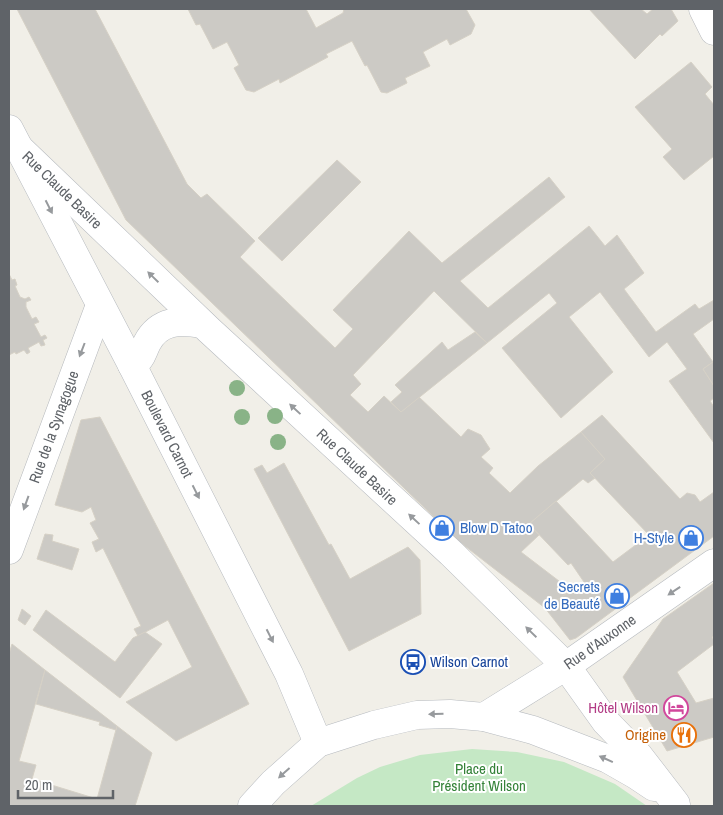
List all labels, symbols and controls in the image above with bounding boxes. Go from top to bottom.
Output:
street label: Rue Claude Basire [18,146,107,233]
one-way arrow [45,200,53,214]
one-way arrow [147,271,159,283]
one-way arrow [77,343,85,357]
street label: Rue de la Synagogue [23,368,84,486]
street label: Boulevard Carnot [136,386,199,482]
one-way arrow [289,403,301,415]
street label: Rue Claude Basire [312,424,403,510]
one-way arrow [192,484,200,499]
one-way arrow [22,495,29,510]
one-way arrow [409,513,421,525]
shop icon: Blow D Tatoo [429,515,455,541]
place label: Blow D Tatoo [460,517,533,538]
shop icon: H-Style [678,525,704,551]
place label: H-Style [634,527,674,548]
place label: Secrets de Beauté [544,576,600,614]
shop icon: Secrets de Beauté [604,583,630,609]
one-way arrow [667,586,681,595]
street label: Rue d'Auxonne [559,609,640,674]
one-way arrow [525,627,537,639]
one-way arrow [266,629,274,643]
bus stop icon: Wilson Carnot [400,649,426,675]
place label: Wilson Carnot [430,651,509,672]
hotel icon: Hôtel Wilson [663,695,689,721]
place label: Hôtel Wilson [588,697,658,718]
one-way arrow [428,711,444,719]
restaurant icon: Origine [671,722,697,748]
place label: Origine [625,724,666,745]
one-way arrow [599,754,613,762]
park label: Place du Président Wilson [432,758,526,796]
one-way arrow [278,767,290,779]
scale bar [18,768,112,800]
text: 20 m [25,774,52,795]

